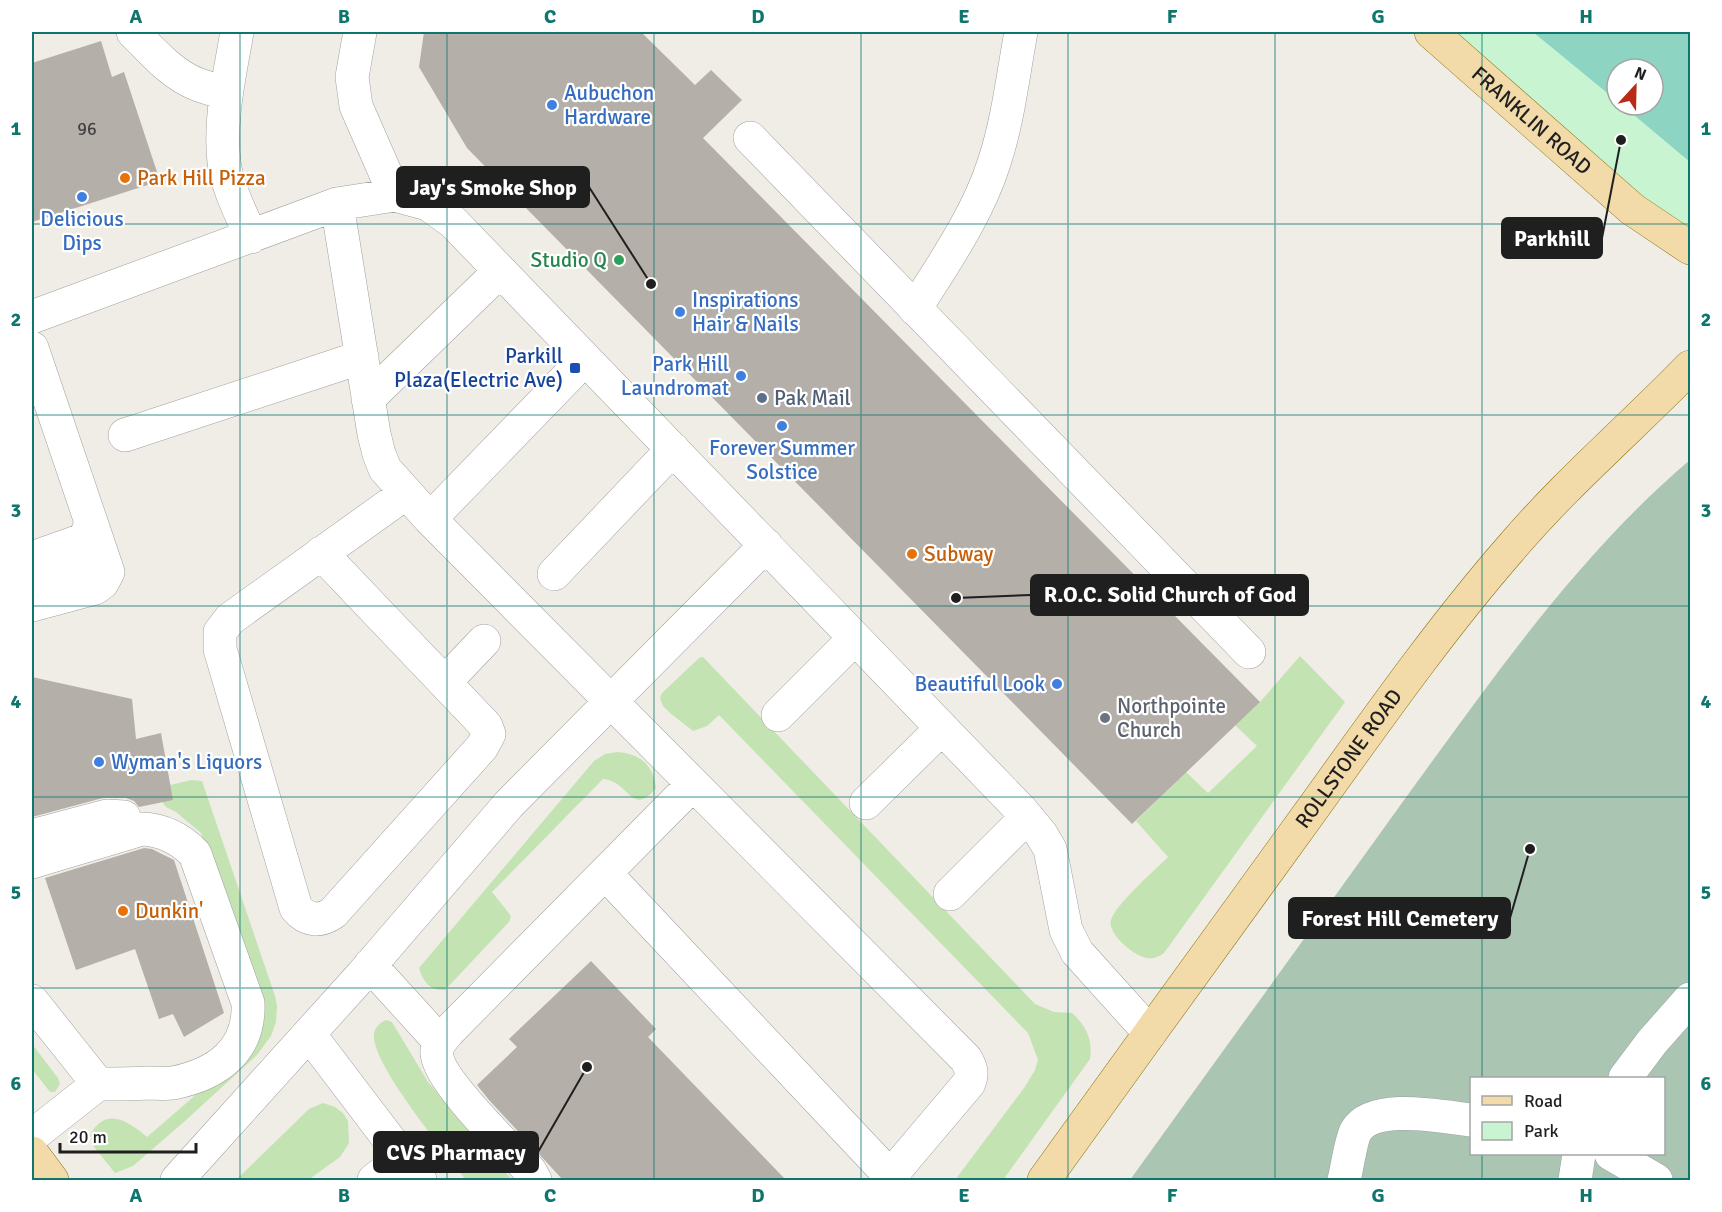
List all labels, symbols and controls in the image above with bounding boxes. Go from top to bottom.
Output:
text: A [130,4,143,29]
text: B [338,4,350,29]
text: C [544,4,556,29]
text: D [751,4,765,29]
text: E [958,4,970,29]
text: F [1167,4,1178,29]
text: G [1371,4,1385,29]
text: H [1579,4,1593,29]
north arrow [1605,57,1665,117]
street label: FRANKLIN ROAD [1466,61,1597,180]
text: N [1631,63,1649,85]
place label: Aubuchon Hardware [564,80,654,130]
marker: Aubuchon Hardware [545,98,559,112]
text: 1 [11,116,22,141]
text: 1 [1701,116,1712,141]
house number: 96 [77,118,97,140]
place label: Park Hill Pizza [137,165,266,191]
callout: Jay's Smoke Shop [397,167,589,207]
marker: Park Hill Pizza [118,171,132,185]
text: Jay's Smoke Shop [409,174,577,201]
marker: Delicious Dips [75,190,89,204]
place label: Delicious Dips [40,206,124,256]
callout: Parkhill [1502,218,1602,258]
text: Parkhill [1514,225,1590,252]
place label: Studio Q [531,247,607,273]
marker: Studio Q [612,253,626,267]
place label: Inspirations Hair & Nails [692,287,799,337]
marker: Inspirations Hair & Nails [673,305,687,319]
text: 2 [11,307,21,332]
text: 2 [1701,307,1711,332]
place label: Parkill Plaza(Electric Ave) [394,343,563,393]
place label: Park Hill Laundromat [621,351,729,401]
marker: Parkill Plaza(Electric Ave) [568,361,582,375]
marker: Park Hill Laundromat [734,369,748,383]
place label: Pak Mail [774,385,851,411]
marker: Pak Mail [755,391,769,405]
marker: Forever Summer Solstice [775,419,789,433]
place label: Forever Summer Solstice [709,435,855,485]
text: 3 [11,498,21,523]
text: 3 [1701,498,1711,523]
place label: Subway [924,541,994,567]
marker: Subway [905,547,919,561]
callout: R.O.C. Solid Church of God [1031,575,1308,615]
text: R.O.C. Solid Church of God [1044,581,1296,608]
place label: Beautiful Look [914,671,1045,697]
marker: Beautiful Look [1050,677,1064,691]
street label: ROLLSTONE ROAD [1290,684,1408,833]
text: 4 [11,689,22,714]
text: 4 [1701,689,1712,714]
place label: Northpointe Church [1117,693,1226,743]
marker: Northpointe Church [1098,711,1112,725]
place label: Wyman's Liquors [111,749,262,775]
marker: Wyman's Liquors [92,755,106,769]
text: 5 [11,880,21,905]
text: 5 [1701,880,1711,905]
place label: Dunkin' [135,898,203,924]
callout: Forest Hill Cemetery [1289,898,1510,938]
marker: Dunkin' [116,904,130,918]
text: Forest Hill Cemetery [1301,905,1499,932]
text: 6 [11,1071,22,1096]
text: 6 [1701,1071,1712,1096]
legend [1470,1077,1665,1155]
text: Road [1524,1090,1563,1112]
scale bar [60,1116,196,1154]
text: Park [1524,1120,1559,1142]
text: 20 m [69,1126,107,1148]
callout: CVS Pharmacy [374,1132,538,1172]
text: CVS Pharmacy [386,1139,526,1166]
text: A [130,1183,143,1208]
text: B [338,1183,350,1208]
text: C [544,1183,556,1208]
text: D [751,1183,765,1208]
text: E [958,1183,970,1208]
text: F [1167,1183,1178,1208]
text: G [1371,1183,1385,1208]
text: H [1579,1183,1593,1208]

